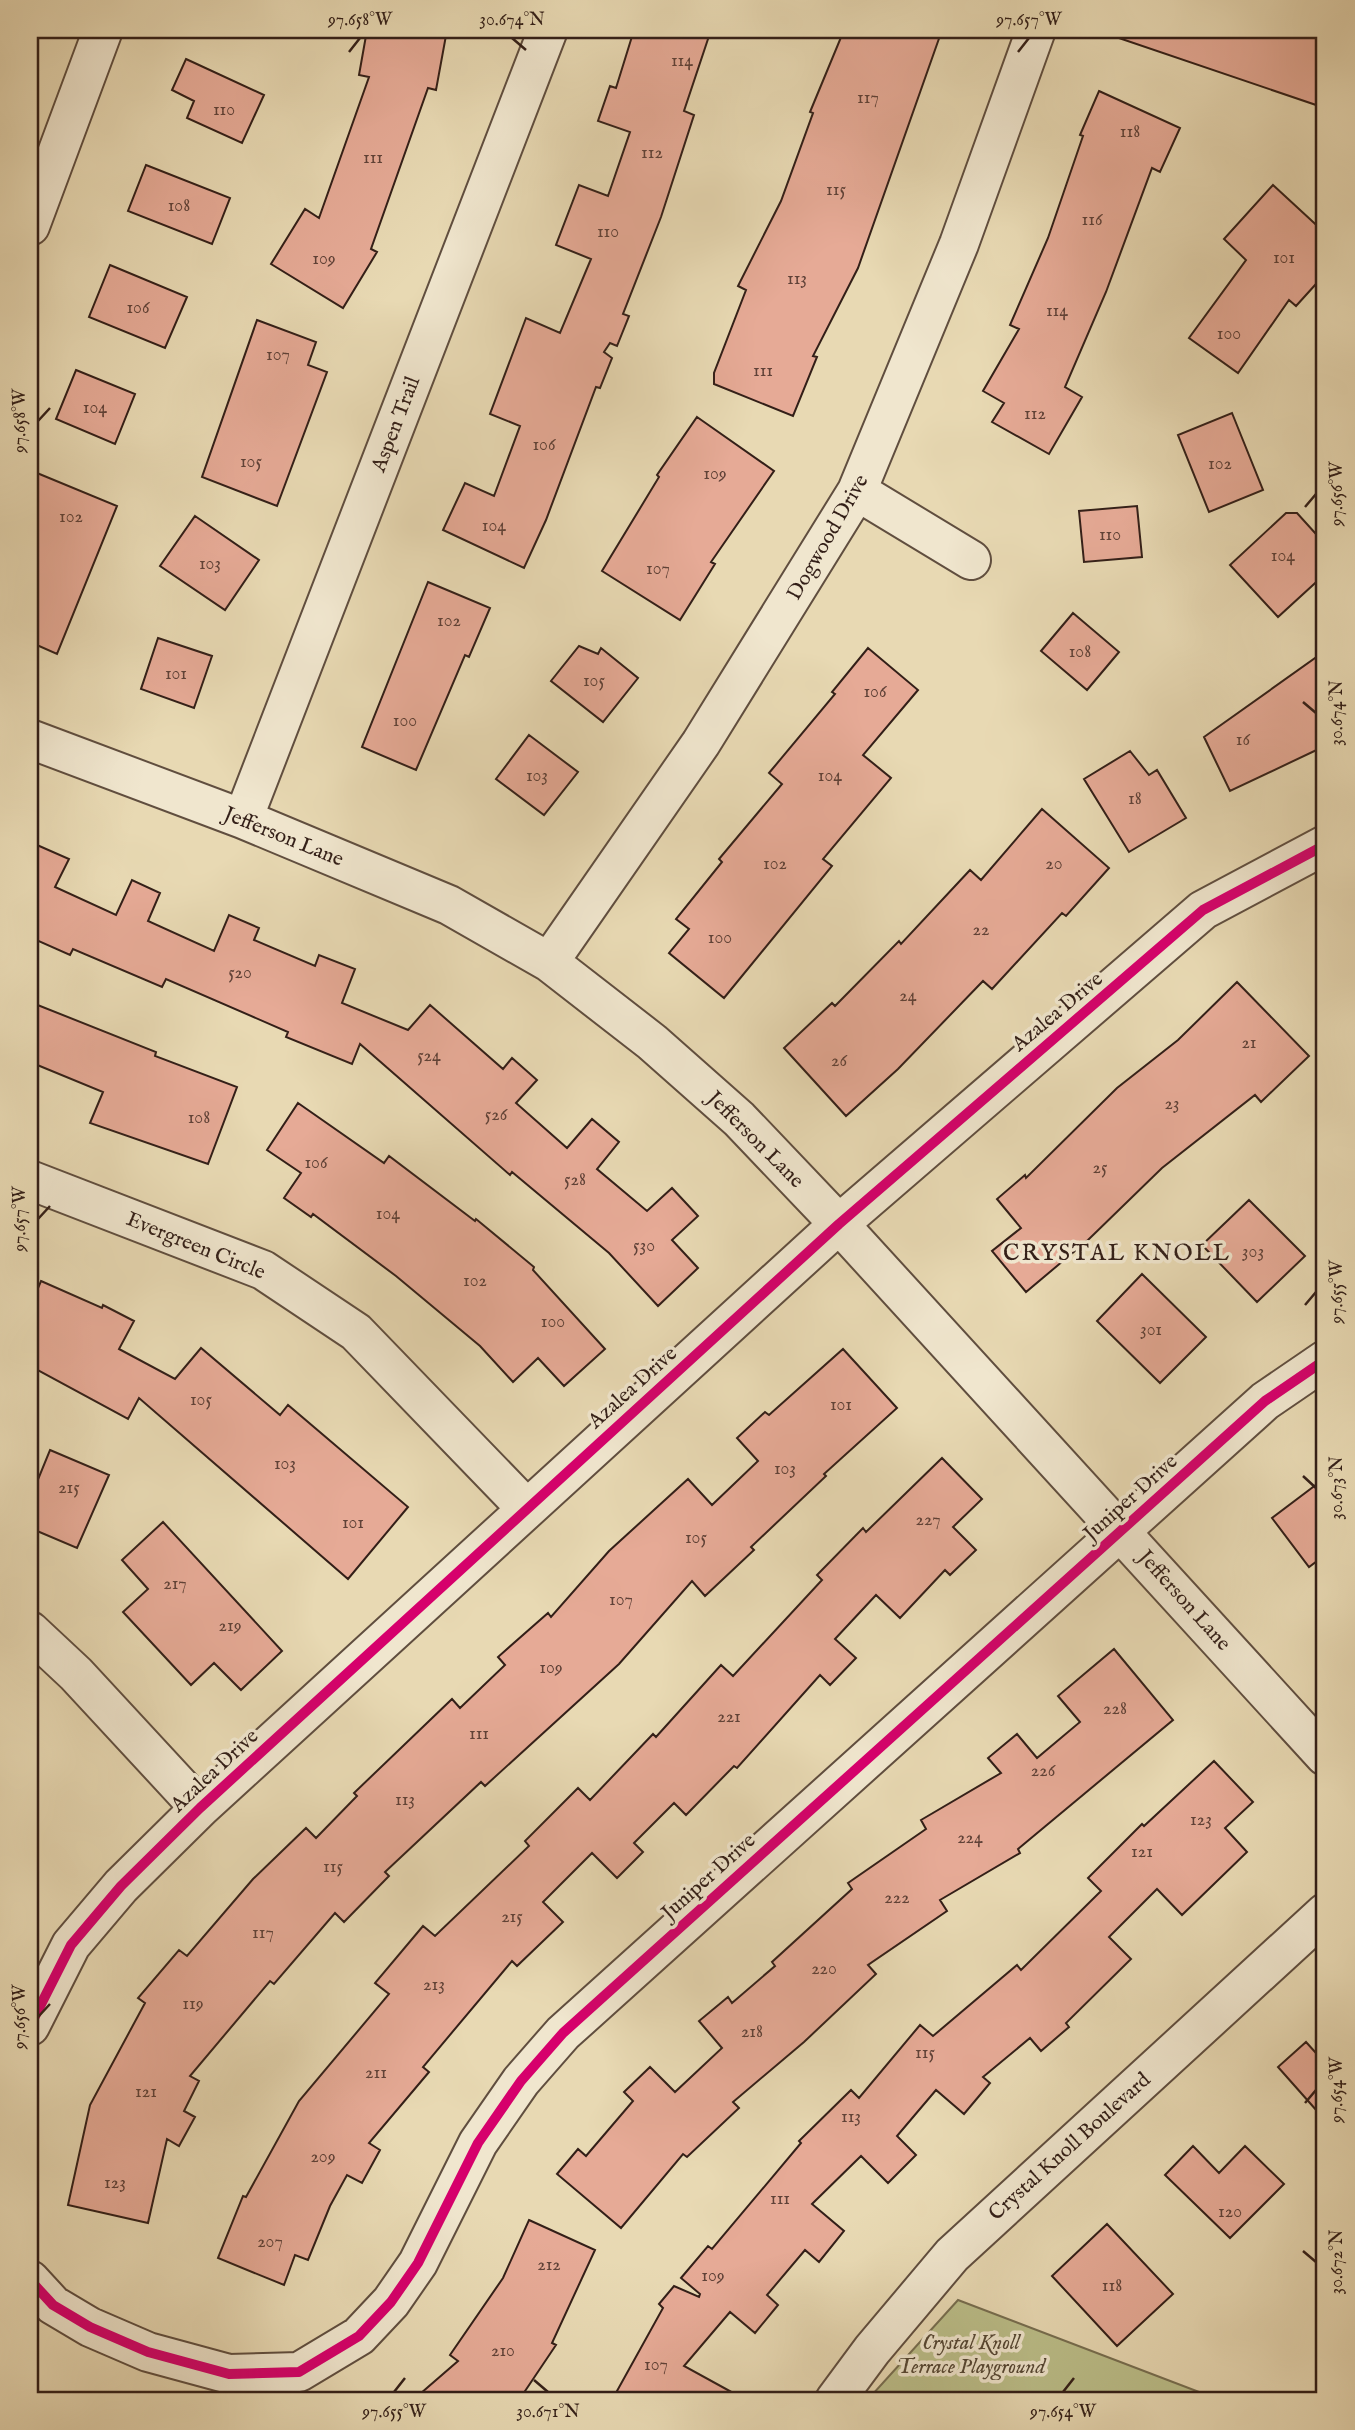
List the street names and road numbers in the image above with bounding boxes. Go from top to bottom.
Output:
street label: Aspen Trail [365,373,427,477]
street label: Dogwood Drive [781,470,875,605]
street label: Jefferson Lane [218,800,348,874]
street label: Azalea Drive [1006,966,1109,1059]
street label: Jefferson Lane [699,1084,810,1195]
street label: Evergreen Circle [122,1206,269,1287]
street label: Azalea Drive [582,1341,683,1436]
street label: Juniper Drive [1077,1448,1184,1549]
street label: Jefferson Lane [1130,1543,1237,1657]
street label: Azalea Drive [165,1723,265,1819]
street label: Juniper Drive [655,1827,762,1928]
street label: Crystal Knoll Boulevard [983,2067,1157,2227]

